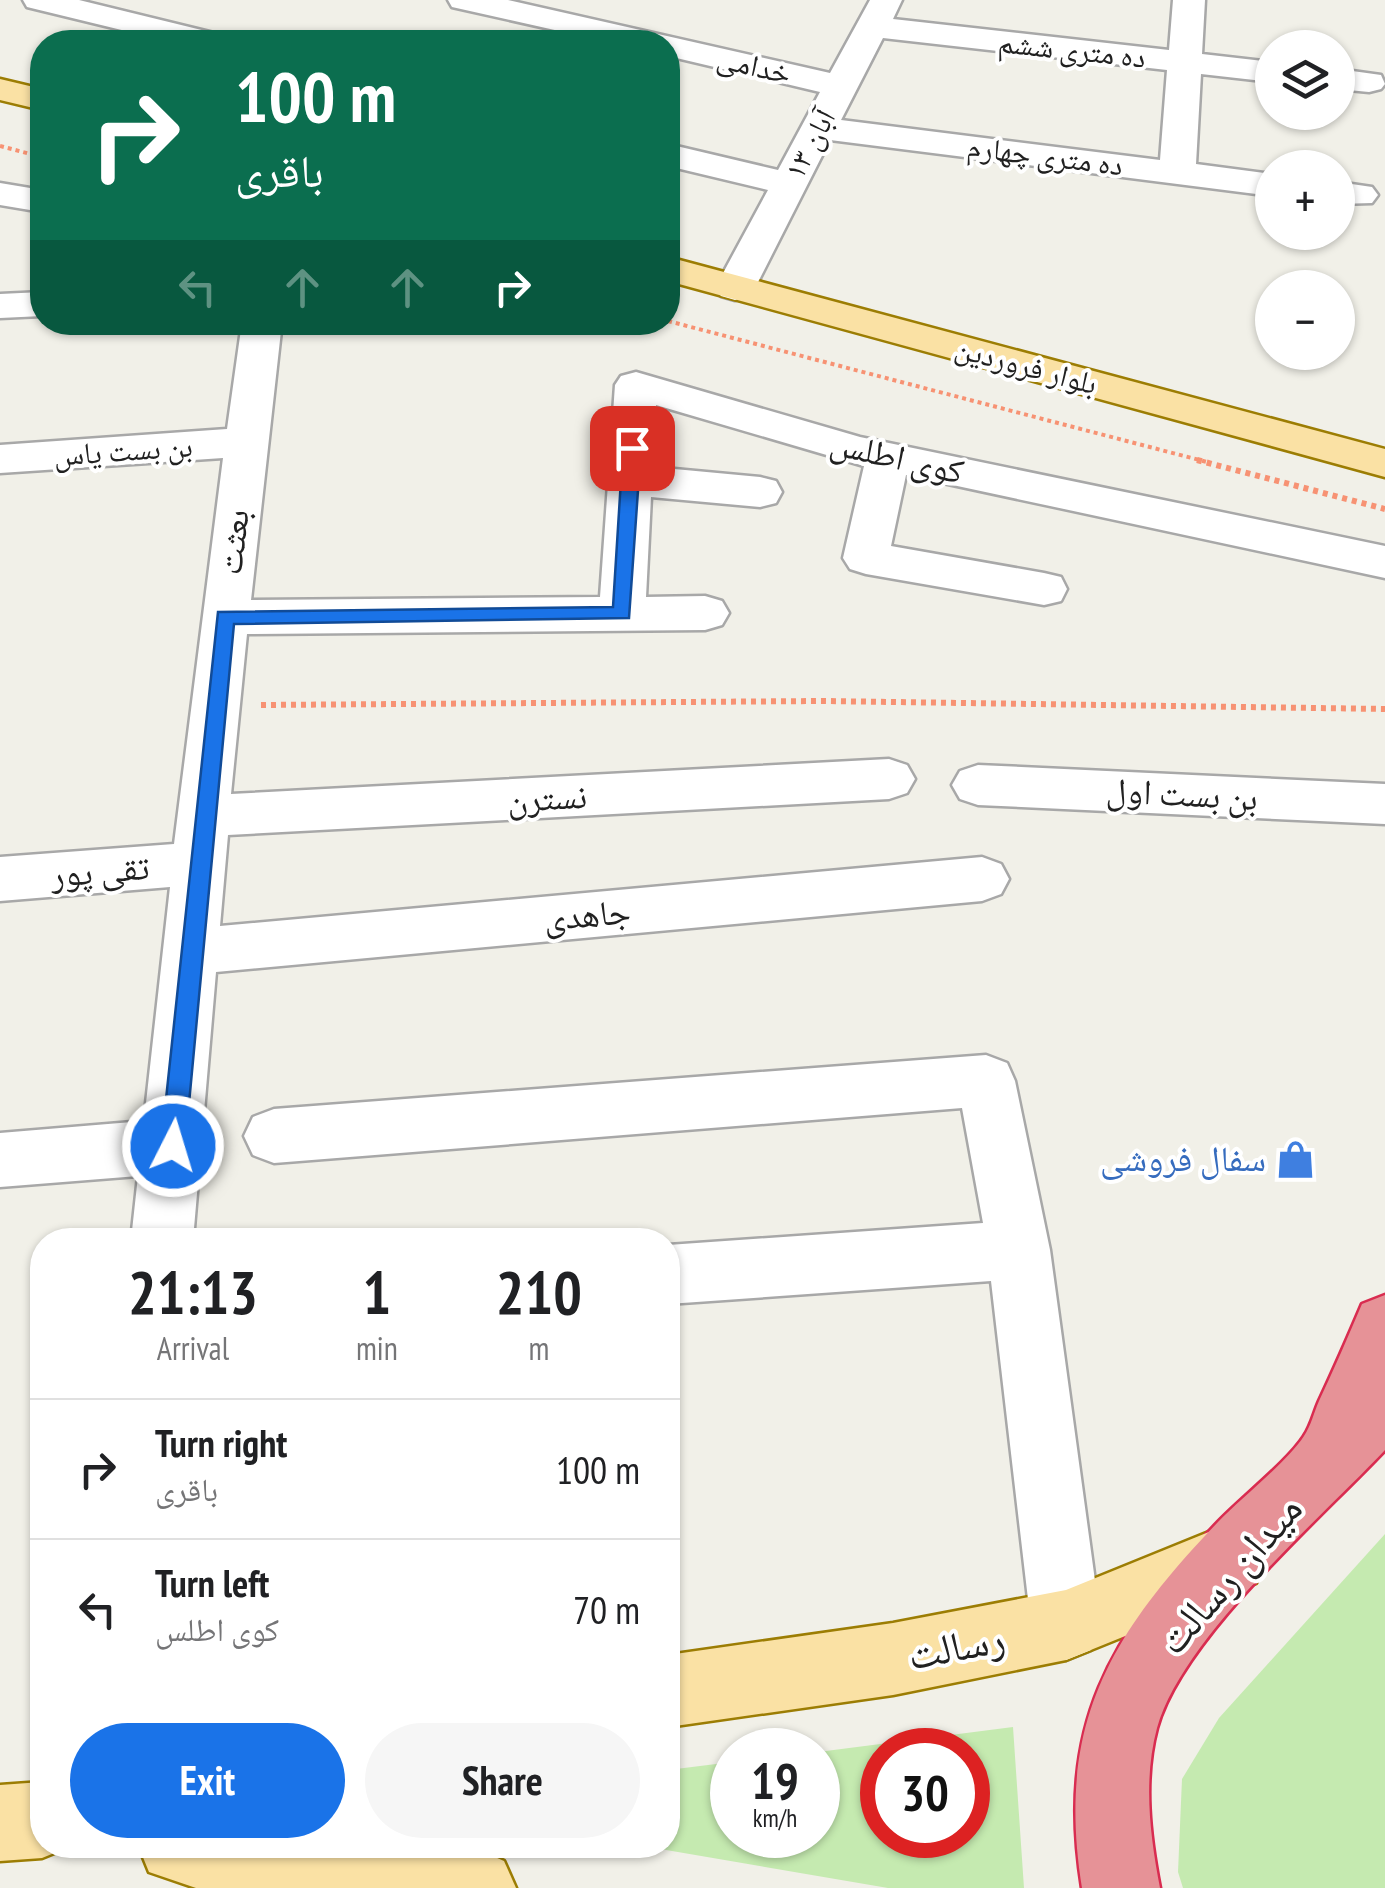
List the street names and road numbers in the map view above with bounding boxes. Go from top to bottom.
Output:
street label: ده متری ششم [996,21,1148,78]
street label: خدامی [714,37,795,92]
street label: ۱۳ آبان [774,100,844,185]
street label: ده متری چهارم [965,126,1125,184]
street label: بلوار فروردین [951,327,1102,402]
street label: کوی اطلس [826,418,968,494]
street label: بن بست یاس [52,425,194,474]
street label: بعثت [205,507,259,577]
street label: بن بست اول [1105,766,1259,820]
street label: نسترن [506,772,588,822]
street label: تقی پور [48,843,151,897]
street label: جاهدی [542,887,632,941]
street label: میدان رسالت [1144,1482,1313,1665]
street label: رسالت [903,1609,1009,1682]

